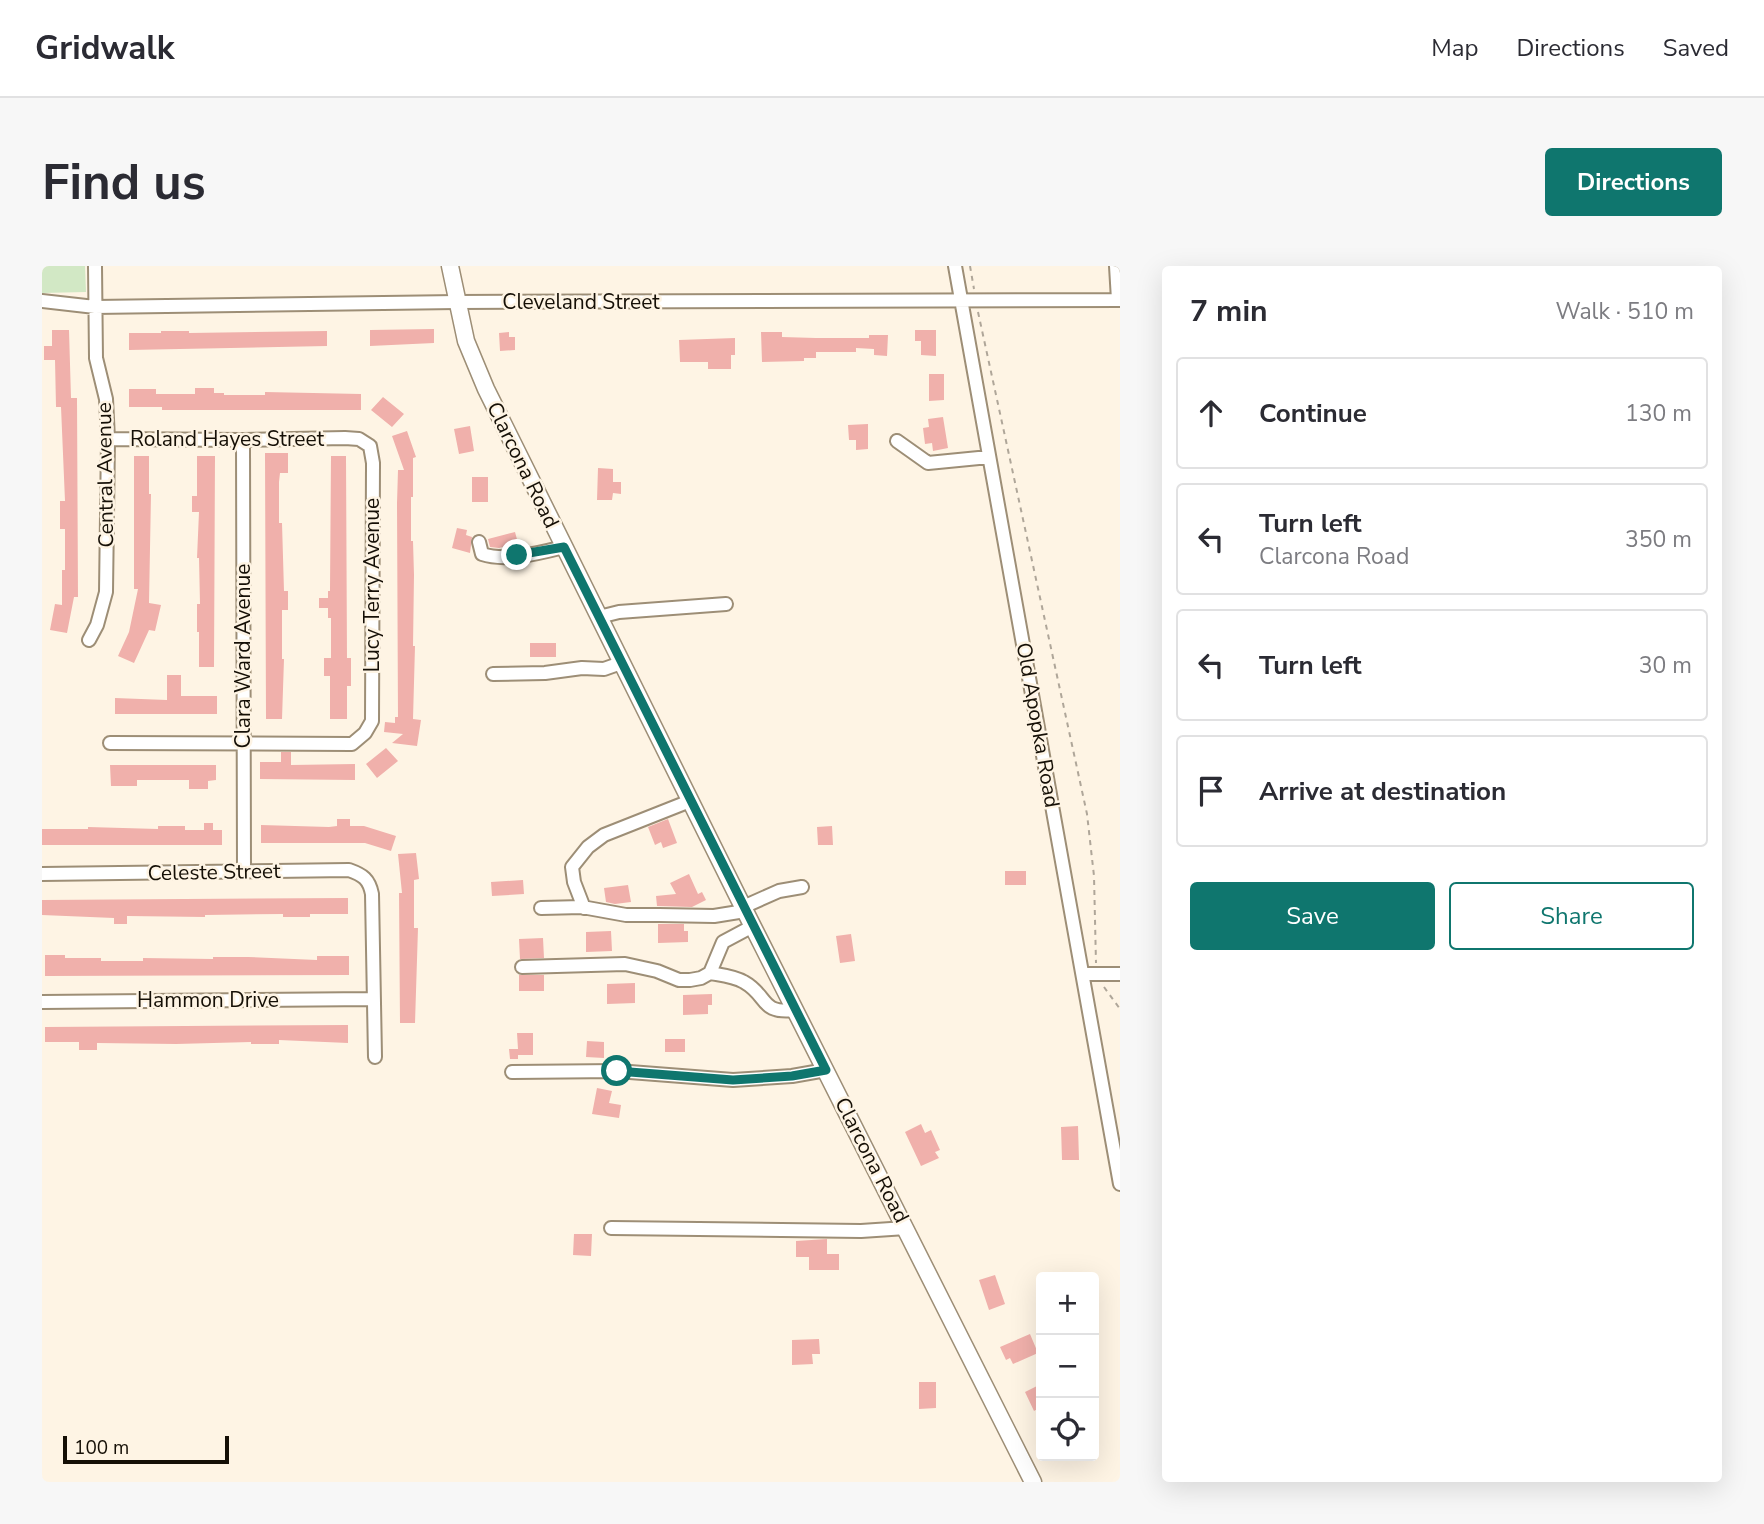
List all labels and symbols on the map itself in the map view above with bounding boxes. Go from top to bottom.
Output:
street label: Cleveland Street [502,288,660,316]
street label: Clarcona Road [480,397,566,533]
street label: Central Avenue [90,402,120,548]
street label: Roland Hayes Street [130,425,325,453]
street label: Lucy Terry Avenue [358,498,386,672]
route end [501,539,532,570]
street label: Clara Ward Avenue [229,564,257,748]
street label: Old Apopka Road [1010,640,1066,810]
street label: Celeste Street [147,857,281,887]
street label: Hammon Drive [137,986,279,1014]
route start [601,1055,632,1086]
street label: Clarcona Road [828,1092,916,1228]
scale bar [63,1433,229,1465]

